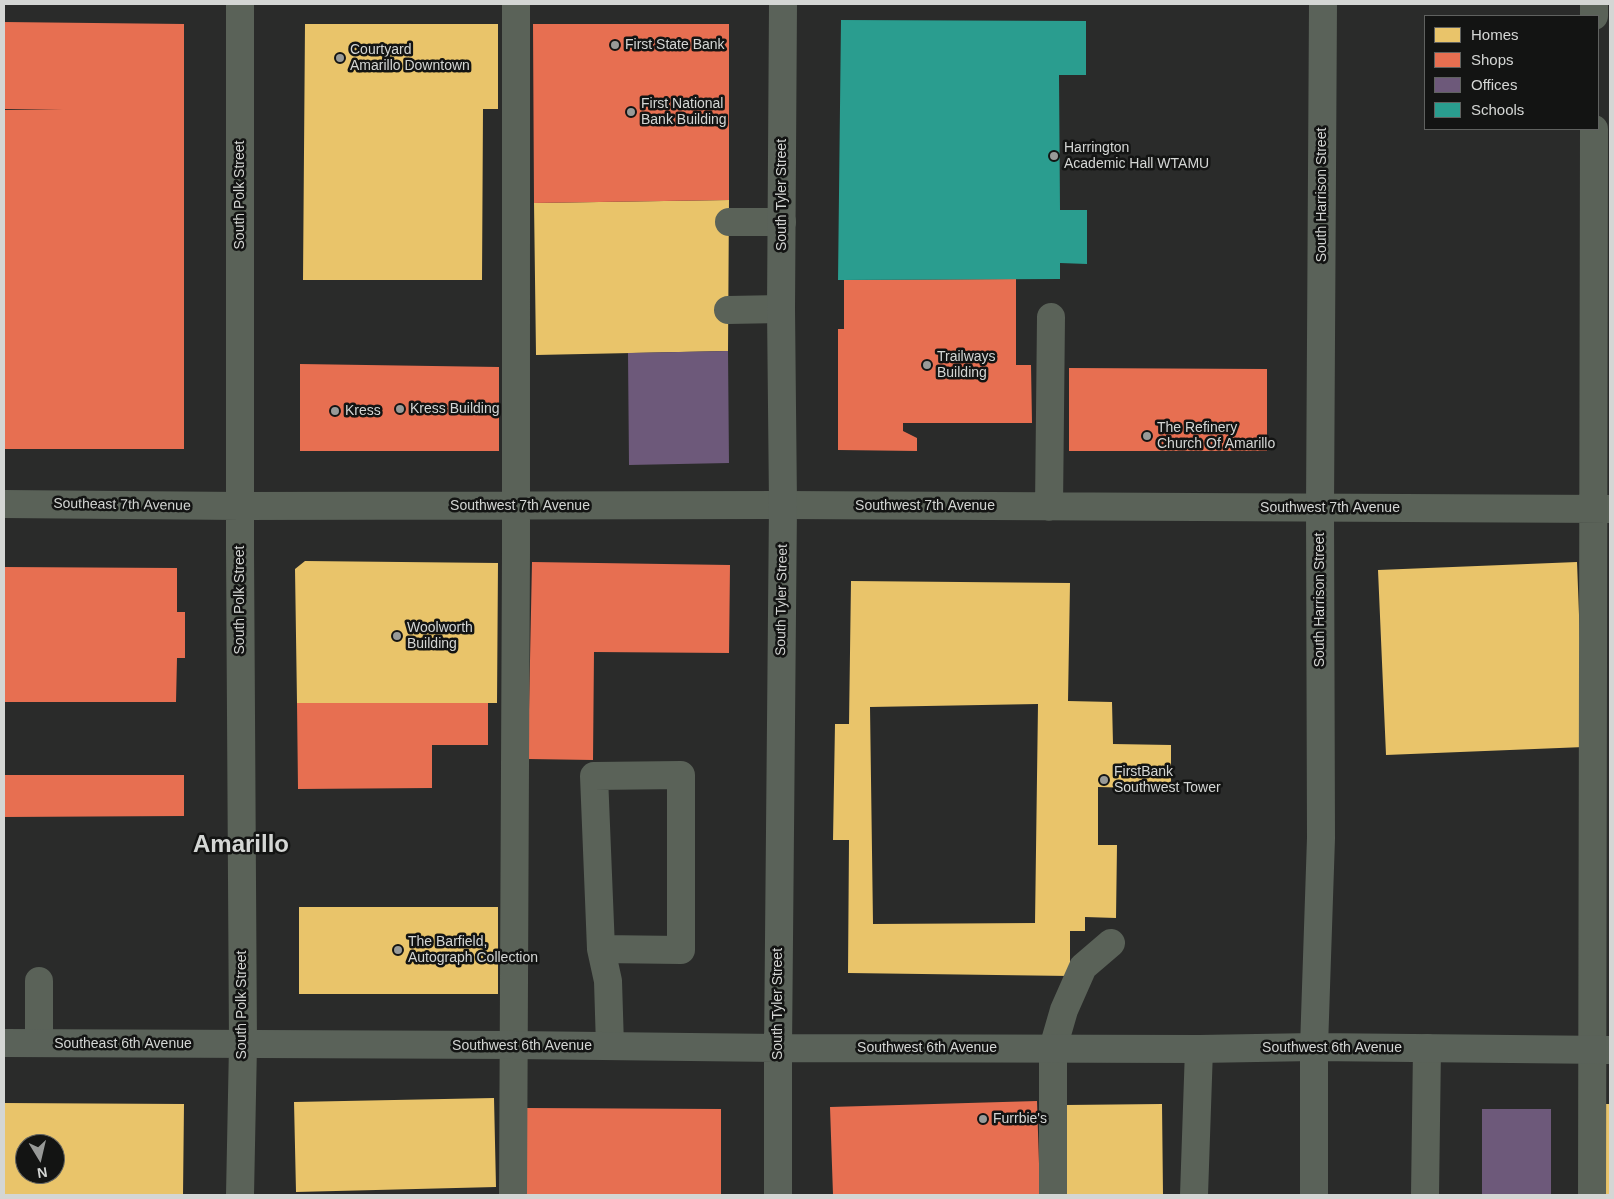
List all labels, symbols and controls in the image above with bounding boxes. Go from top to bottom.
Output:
legend [1424,15,1599,130]
text: Homes [1471,26,1519,43]
place label: First State Bank [625,37,725,53]
marker: First State Bank [609,39,621,51]
place label: Courtyard Amarillo Downtown [350,42,470,74]
text: Shops [1471,51,1514,68]
marker: Courtyard Amarillo Downtown [334,52,346,64]
text: Offices [1471,76,1517,93]
place label: First National Bank Building [641,96,727,128]
text: Schools [1471,101,1524,118]
marker: First National Bank Building [625,106,637,118]
street label: South Harrison Street [1314,128,1330,262]
street label: South Tyler Street [774,139,790,251]
place label: Harrington Academic Hall WTAMU [1064,140,1209,172]
street label: South Polk Street [232,141,248,249]
marker: Harrington Academic Hall WTAMU [1048,150,1060,162]
place label: Trailways Building [937,349,996,382]
marker: Trailways Building [921,359,933,371]
place label: Kress Building [410,401,499,417]
place label: Kress [345,403,381,419]
marker: Kress Building [394,403,406,415]
marker: Kress [329,405,341,417]
place label: The Refinery Church Of Amarillo [1157,420,1275,452]
marker: The Refinery Church Of Amarillo [1141,430,1153,442]
street label: Southeast 7th Avenue [53,495,191,515]
street label: Southwest 7th Avenue [450,498,590,514]
street label: Southwest 7th Avenue [855,498,995,514]
street label: Southwest 7th Avenue [1260,500,1400,516]
street label: South Harrison Street [1312,533,1328,667]
street label: South Tyler Street [773,544,791,656]
street label: South Polk Street [232,546,248,654]
place label: Woolworth Building [407,620,473,652]
marker: Woolworth Building [391,630,403,642]
place label: FirstBank Southwest Tower [1114,764,1221,796]
marker: FirstBank Southwest Tower [1098,774,1110,786]
district label: Amarillo [193,831,289,859]
place label: The Barfield, Autograph Collection [408,934,538,966]
marker: The Barfield, Autograph Collection [392,944,404,956]
street label: South Tyler Street [770,948,786,1060]
street label: South Polk Street [234,951,250,1059]
street label: Southeast 6th Avenue [54,1036,192,1052]
street label: Southwest 6th Avenue [452,1038,592,1054]
street label: Southwest 6th Avenue [857,1040,997,1056]
street label: Southwest 6th Avenue [1262,1040,1402,1056]
place label: Furrbie's [993,1111,1047,1127]
marker: Furrbie's [977,1113,989,1125]
north arrow [15,1134,65,1184]
text: N [36,1164,48,1182]

